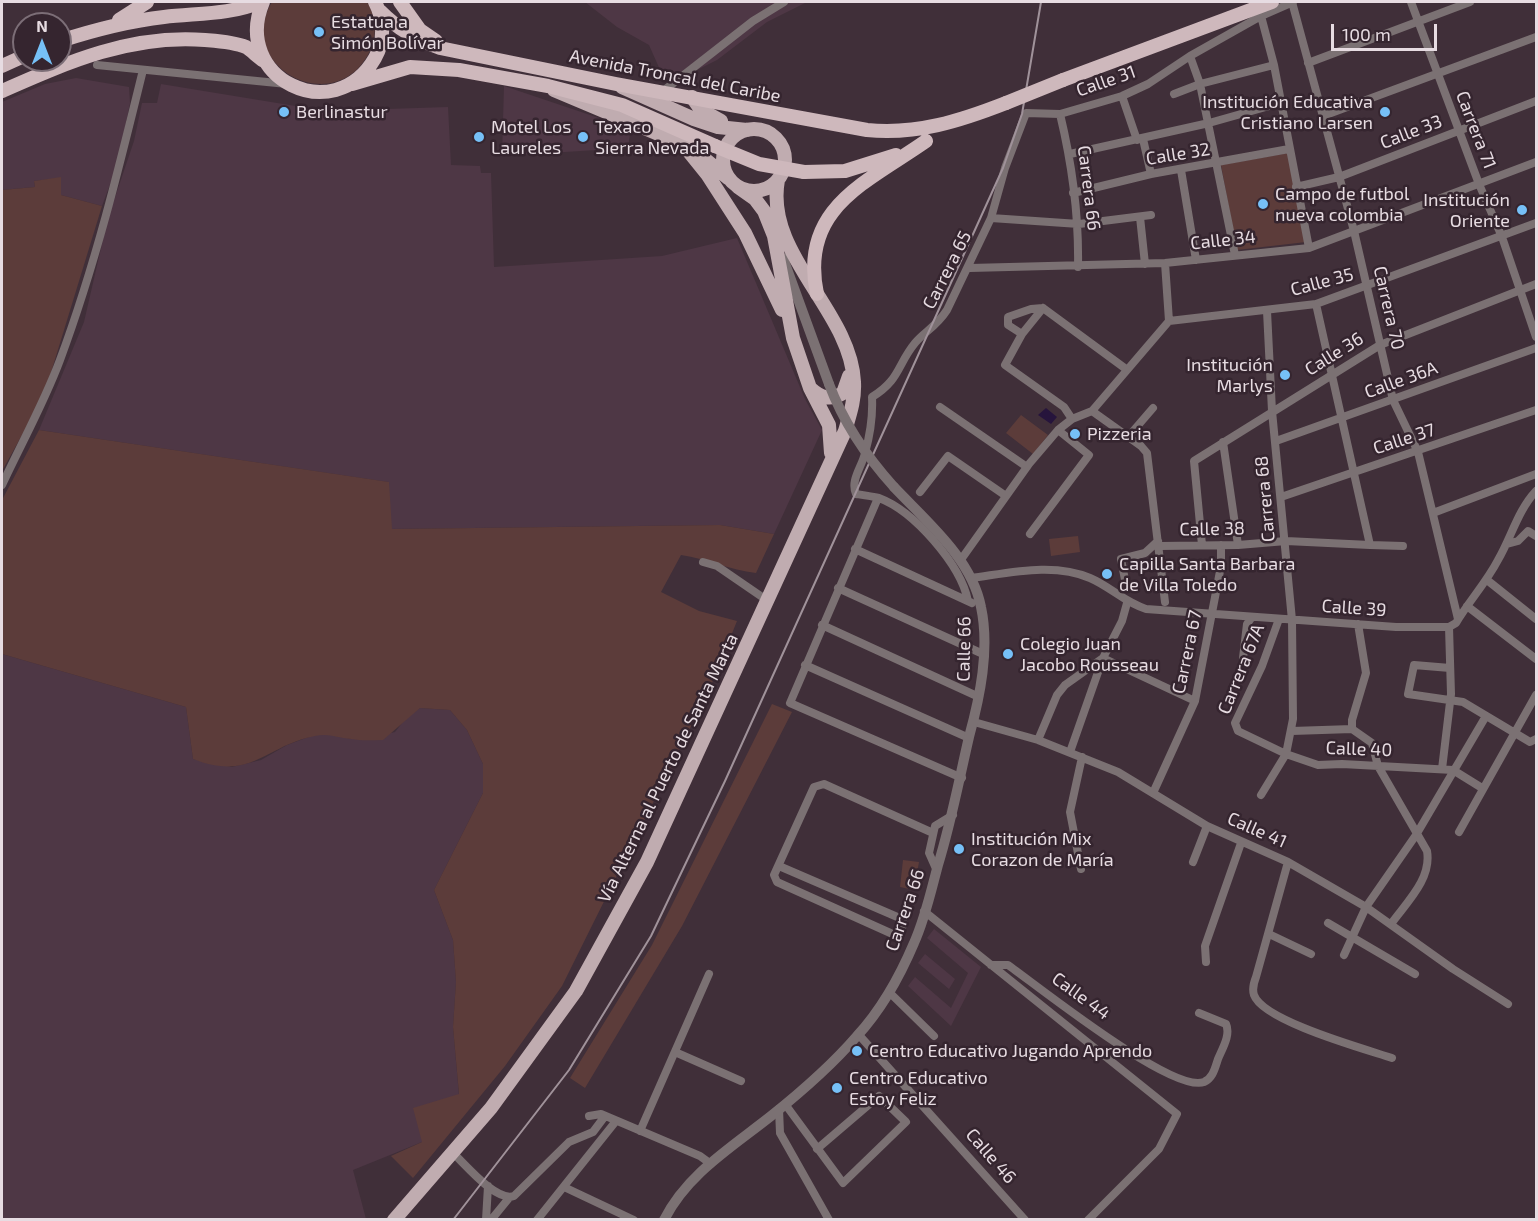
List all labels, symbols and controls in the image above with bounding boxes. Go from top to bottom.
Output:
place label: Estatua a Simón Bolívar [331,11,444,54]
north arrow [12,12,72,72]
scale bar [1334,12,1440,50]
text: N [36,16,48,35]
text: 100 m [1342,23,1391,45]
marker: Estatua a Simón Bolívar [312,25,326,39]
street label: Avenida Troncal del Caribe [568,45,782,107]
street label: Calle 31 [1073,61,1139,101]
street label: Carrera 71 [1451,88,1501,172]
place label: Institución Educativa Cristiano Larsen [1202,91,1373,134]
place label: Berlinastur [296,101,388,123]
marker: Berlinastur [277,105,291,119]
marker: Institución Educativa Cristiano Larsen [1378,105,1392,119]
street label: Calle 33 [1377,110,1445,154]
place label: Motel Los Laureles [491,116,571,158]
place label: Texaco Sierra Nevada [595,116,709,158]
marker: Motel Los Laureles [472,130,486,144]
marker: Texaco Sierra Nevada [576,130,590,144]
street label: Calle 32 [1144,138,1212,170]
street label: Carrera 66 [1073,144,1105,232]
place label: Campo de futbol nueva colombia [1275,183,1409,226]
place label: Institución Oriente [1423,189,1510,232]
marker: Campo de futbol nueva colombia [1256,197,1270,211]
marker: Institución Oriente [1515,203,1529,217]
street label: Calle 34 [1189,226,1257,254]
street label: Carrera 65 [918,227,976,313]
street label: Calle 35 [1288,263,1356,301]
street label: Carrera 70 [1369,264,1409,352]
street label: Calle 36 [1301,328,1367,380]
place label: Institución Marlys [1186,354,1273,397]
street label: Calle 36A [1362,357,1440,403]
marker: Institución Marlys [1278,368,1292,382]
street label: Calle 37 [1370,419,1438,459]
place label: Pizzeria [1087,423,1152,445]
marker: Pizzeria [1068,427,1082,441]
street label: Carrera 68 [1250,455,1280,543]
street label: Calle 38 [1179,518,1245,540]
place label: Capilla Santa Barbara de Villa Toledo [1119,553,1295,596]
marker: Capilla Santa Barbara de Villa Toledo [1100,567,1114,581]
street label: Calle 39 [1321,595,1387,621]
street label: Carrera 67 [1168,608,1206,696]
street label: Calle 66 [953,616,975,682]
street label: Carrera 67A [1213,621,1269,717]
street label: Vía Alterna al Puerto de Santa Marta [593,630,743,906]
place label: Colegio Juan Jacobo Rousseau [1020,633,1159,676]
marker: Colegio Juan Jacobo Rousseau [1001,647,1015,661]
street label: Calle 40 [1325,737,1393,761]
street label: Calle 41 [1224,807,1290,853]
place label: Institución Mix Corazon de María [971,828,1114,870]
marker: Institución Mix Corazon de María [952,842,966,856]
street label: Carrera 66 [881,866,929,954]
street label: Calle 44 [1048,968,1114,1024]
place label: Centro Educativo Jugando Aprendo [869,1040,1152,1062]
marker: Centro Educativo Jugando Aprendo [850,1044,864,1058]
place label: Centro Educativo Estoy Feliz [849,1067,988,1110]
marker: Centro Educativo Estoy Feliz [830,1081,844,1095]
street label: Calle 46 [961,1124,1021,1188]

